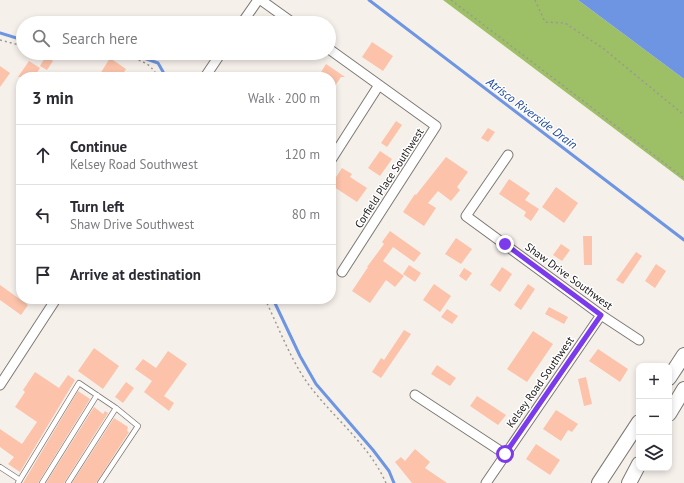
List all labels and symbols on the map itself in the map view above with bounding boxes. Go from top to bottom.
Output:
water label: Atrisco Riverside Drain [483,73,580,152]
street label: Corfield Place Southwest [351,125,427,231]
route end [496,235,514,253]
street label: Shaw Drive Southwest [522,239,616,313]
street label: Kelsey Road Southwest [503,333,577,430]
route start [496,445,514,463]

